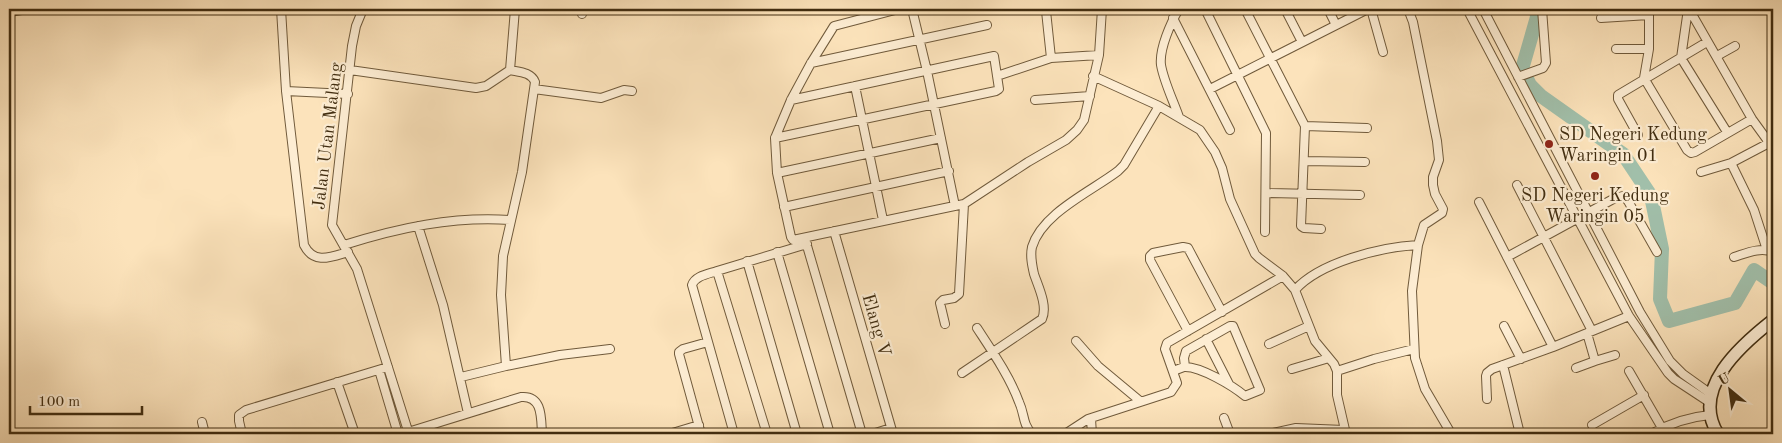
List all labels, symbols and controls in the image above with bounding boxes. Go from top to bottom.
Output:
street label: Jalan Utan Malang [310,61,346,211]
place label: SD Negeri Kedung Waringin 01 [1559,126,1707,165]
marker: SD Negeri Kedung Waringin 01 [1543,138,1555,150]
marker: SD Negeri Kedung Waringin 05 [1589,170,1601,182]
place label: SD Negeri Kedung Waringin 05 [1521,187,1669,226]
street label: Elang V [858,292,894,359]
north arrow [1704,366,1754,416]
text: U [1716,371,1732,388]
scale bar [30,383,142,415]
text: 100 m [38,395,80,410]

